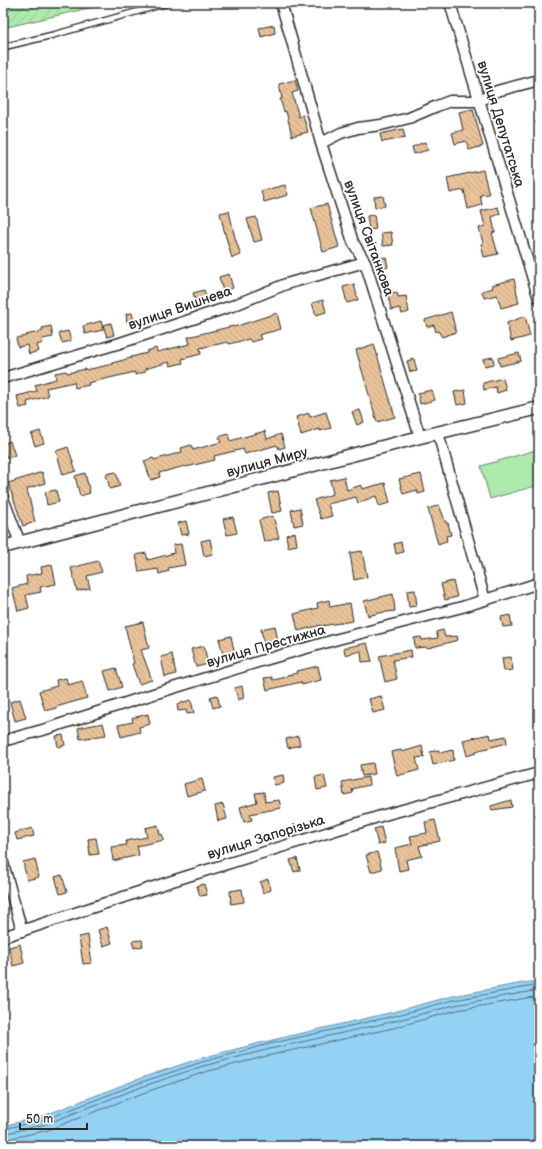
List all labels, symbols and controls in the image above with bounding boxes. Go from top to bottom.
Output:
street label: вулиця Депутатська [474,59,529,190]
street label: вулиця Світанкова [340,178,398,299]
street label: вулиця Вишнева [126,282,235,334]
street label: вулиця Миру [225,443,310,481]
street label: вулиця Престижна [205,621,328,671]
street label: вулиця Запорізька [205,811,327,863]
scale bar [20,1105,87,1131]
text: 50 m [26,1112,53,1127]

